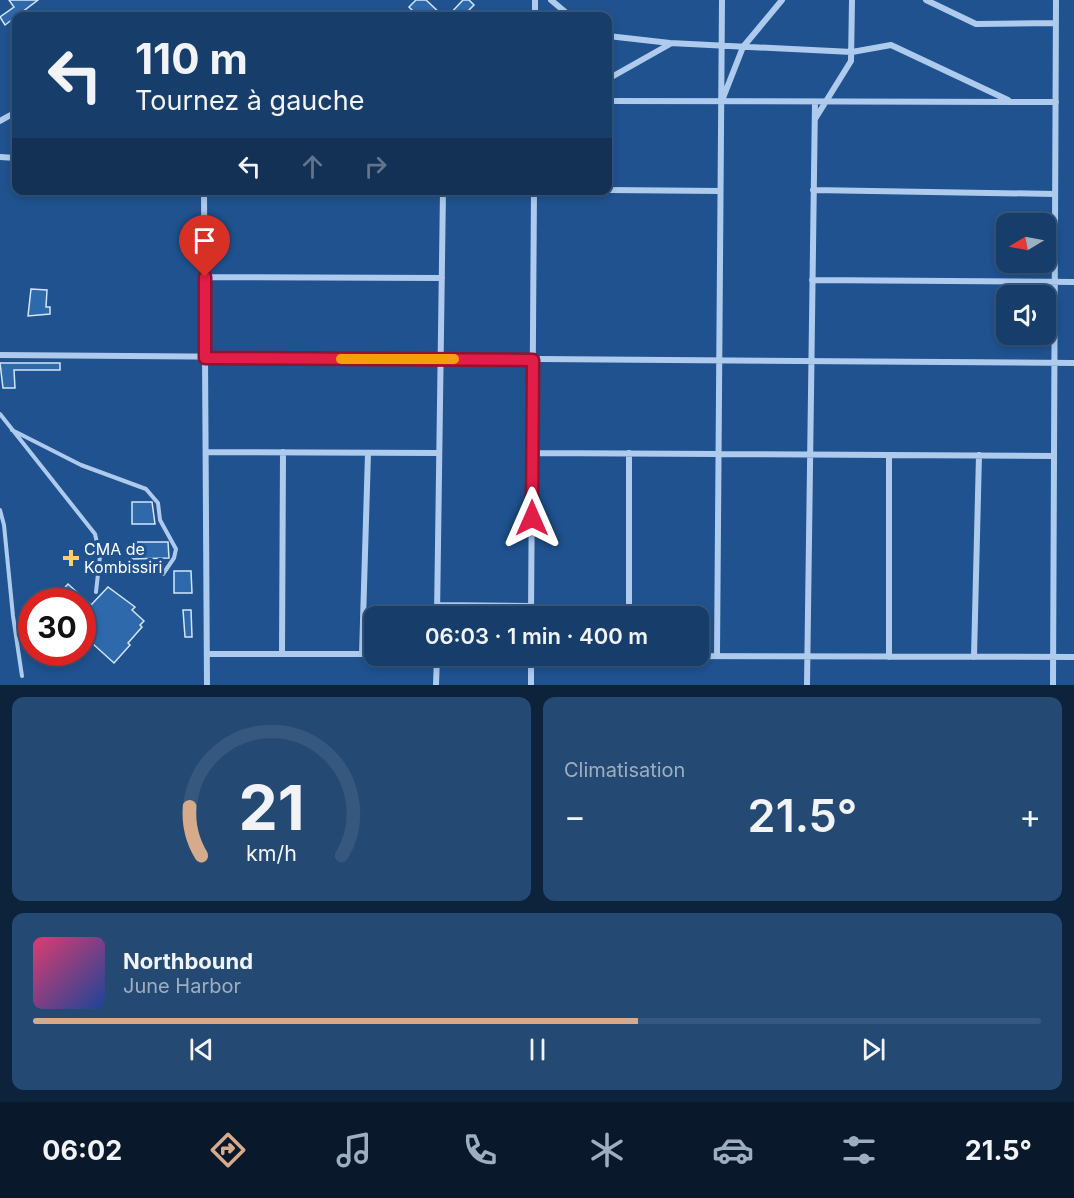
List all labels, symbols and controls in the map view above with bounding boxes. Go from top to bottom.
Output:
text: 110 m [135,33,248,84]
icon: left [36,36,114,114]
text: Tournez à gauche [135,84,364,117]
icon: left [233,150,266,183]
icon: ahead [296,150,329,183]
icon: right [359,150,392,183]
north arrow [996,213,1056,273]
map controls [996,213,1056,345]
pin [179,215,230,277]
icon: arrive [188,224,221,257]
button: sound [996,285,1056,345]
position arrow [500,486,564,550]
place label: CMA de Kombissiri [84,539,162,577]
marker: CMA de Kombissiri [62,549,80,567]
speed limit sign: 30 [18,588,96,666]
text: 06:03 · 1 min · 400 m [425,623,648,649]
text: Climatisation [564,758,685,782]
text: 21 [238,770,305,845]
text: 21.5° [748,788,857,843]
text: − [564,796,586,836]
text: + [1019,796,1041,836]
text: km/h [246,840,297,866]
text: Northbound [123,948,253,974]
text: June Harbor [123,974,241,998]
icon: previous [185,1033,218,1066]
icon: pause [521,1033,554,1066]
icon: next [857,1033,890,1066]
icon: directions [207,1129,249,1171]
icon: music [333,1129,375,1171]
icon: phone [459,1129,501,1171]
icon: climate [586,1129,628,1171]
icon: car [712,1129,754,1171]
icon: filters [838,1129,880,1171]
text: 06:02 [42,1134,122,1167]
text: 21.5° [965,1134,1032,1167]

